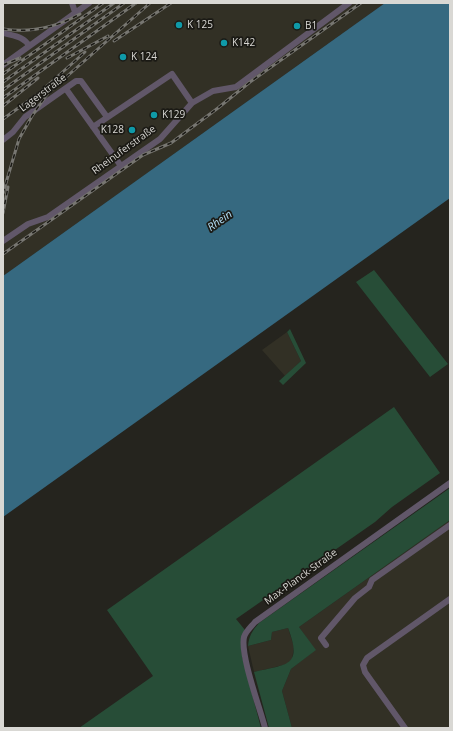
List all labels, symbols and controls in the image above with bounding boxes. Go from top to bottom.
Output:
place label: K 125 [187,19,213,31]
marker: K 125 [174,20,184,30]
place label: B1 [305,20,317,32]
marker: B1 [292,21,302,31]
place label: K142 [232,37,255,49]
marker: K142 [219,38,229,48]
place label: K 124 [131,51,157,63]
marker: K 124 [118,52,128,62]
street label: Lagerstraße [17,71,69,115]
place label: K129 [162,109,185,121]
marker: K129 [149,110,159,120]
street label: Rheinuferstraße [90,123,158,177]
place label: K128 [101,124,124,136]
marker: K128 [127,125,137,135]
water label: Rhein [205,208,235,234]
street label: Max-Planck-Straße [262,547,340,607]

